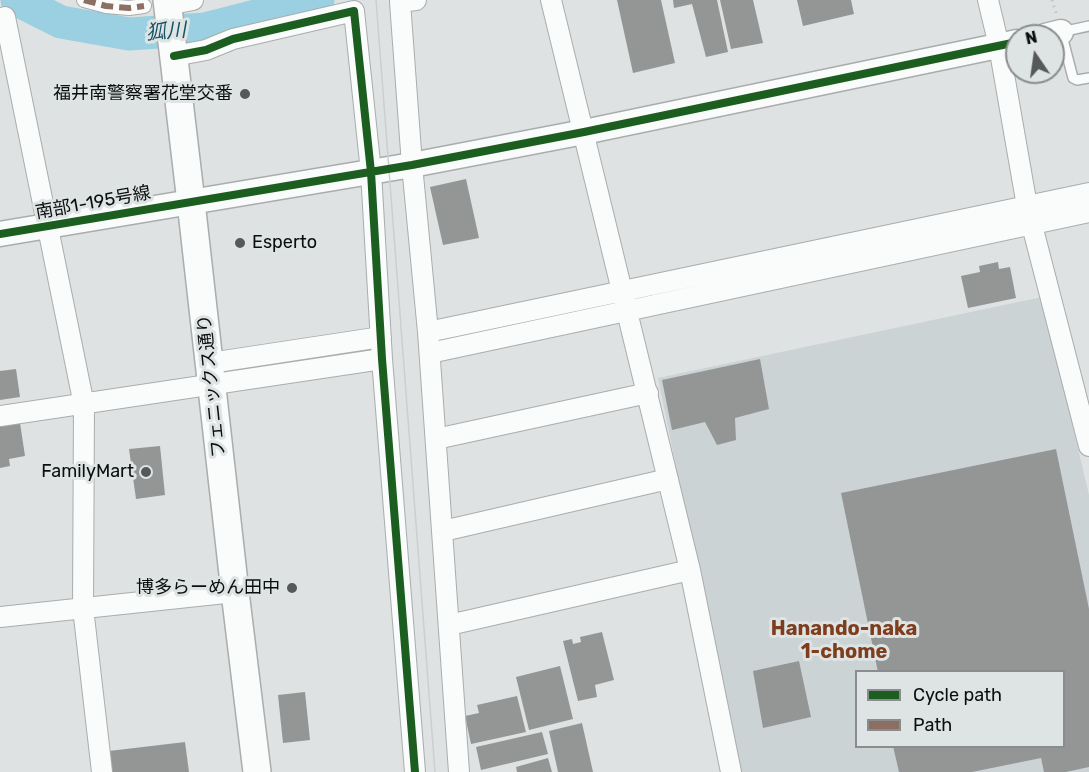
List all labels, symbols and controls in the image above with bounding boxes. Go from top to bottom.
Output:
water label: 狐川 [145,19,187,45]
north arrow [1005,24,1065,84]
text: N [1024,27,1039,48]
place label: 福井南警察署花堂交番 [53,83,233,105]
marker: 福井南警察署花堂交番 [238,87,252,101]
street label: 南部1-195号線 [34,182,152,224]
place label: Esperto [252,232,317,254]
marker: Esperto [233,236,247,250]
street label: フェニックス通り [194,313,230,459]
place label: FamilyMart [41,461,134,483]
marker: FamilyMart [139,465,153,479]
place label: 博多らーめん田中 [136,577,280,599]
marker: 博多らーめん田中 [285,581,299,595]
district label: Hanando-naka 1-chome [771,617,917,664]
legend [855,670,1065,748]
text: Cycle path [913,684,1002,706]
text: Path [913,714,952,736]

